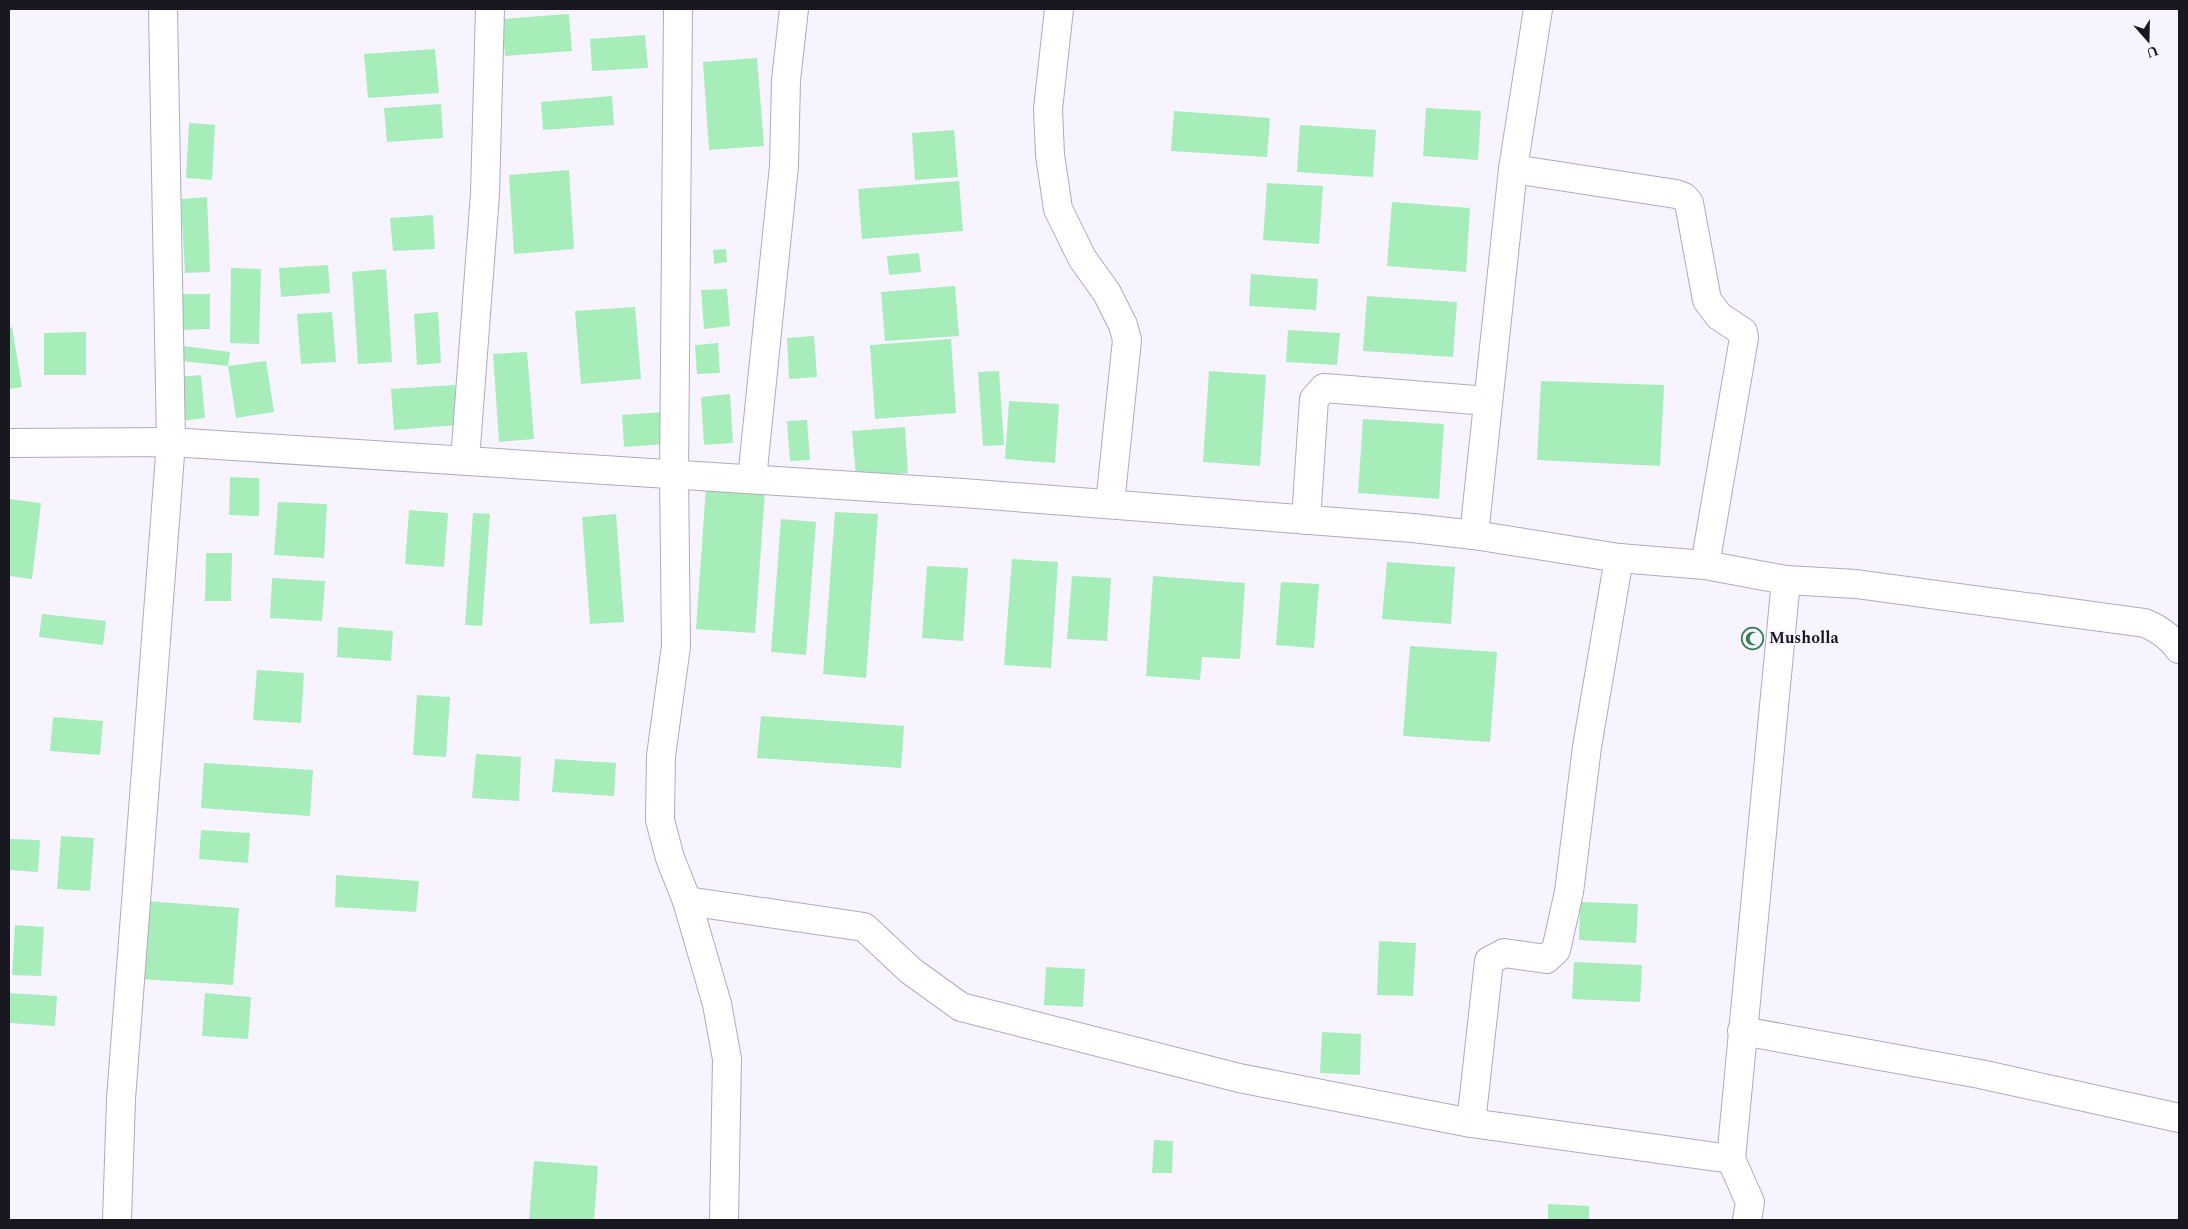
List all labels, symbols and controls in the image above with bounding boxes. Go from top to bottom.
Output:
north arrow [2123,15,2173,65]
text: U [2143,40,2161,64]
mosque icon: Musholla [1741,626,1765,650]
place label: Musholla [1769,626,1839,650]

